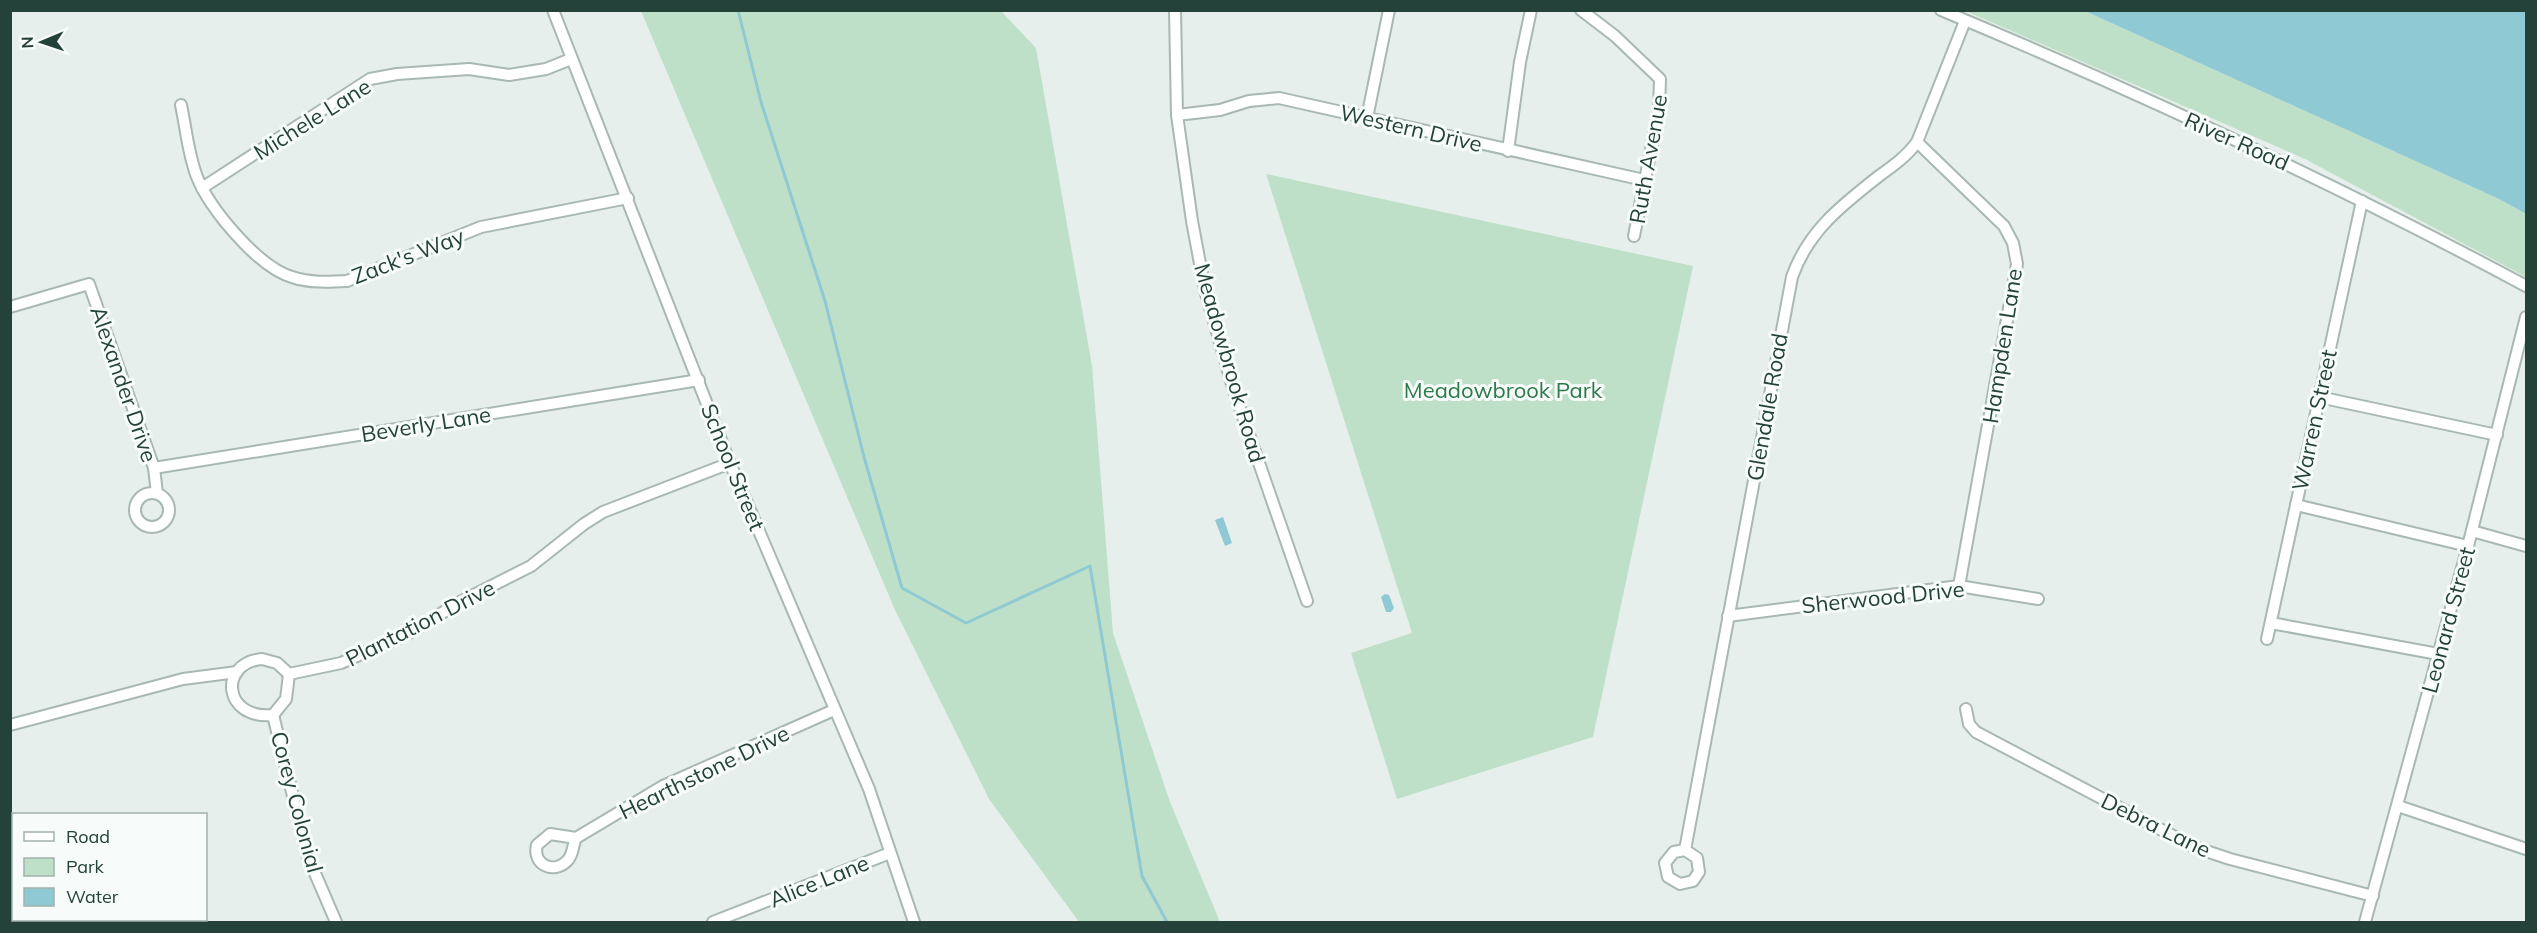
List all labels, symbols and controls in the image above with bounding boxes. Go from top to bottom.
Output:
north arrow [12,12,72,72]
text: N [17,36,37,49]
street label: Michele Lane [248,72,376,166]
street label: Ruth Avenue [1623,92,1673,226]
street label: Western Drive [1337,98,1485,158]
street label: River Road [2180,106,2294,176]
street label: Zack's Way [348,222,468,290]
street label: Meadowbrook Road [1188,260,1272,466]
street label: Hampden Lane [1976,267,2028,425]
street label: Alexander Drive [84,302,164,466]
street label: Glendale Road [1740,331,1794,483]
street label: Warren Street [2285,347,2343,493]
park label: Meadowbrook Park [1404,376,1603,404]
street label: School Street [695,399,771,535]
street label: Beverly Lane [359,400,493,448]
street label: Leonard Street [2415,544,2481,696]
street label: Plantation Drive [341,573,499,673]
street label: Sherwood Drive [1800,575,1966,619]
street label: Hearthstone Drive [614,719,794,825]
street label: Corey Colonial [265,728,329,876]
street label: Debra Lane [2097,786,2215,864]
legend [12,813,207,921]
text: Road [66,825,110,848]
street label: Alice Lane [765,848,873,914]
text: Park [66,855,105,878]
text: Water [66,885,119,908]

